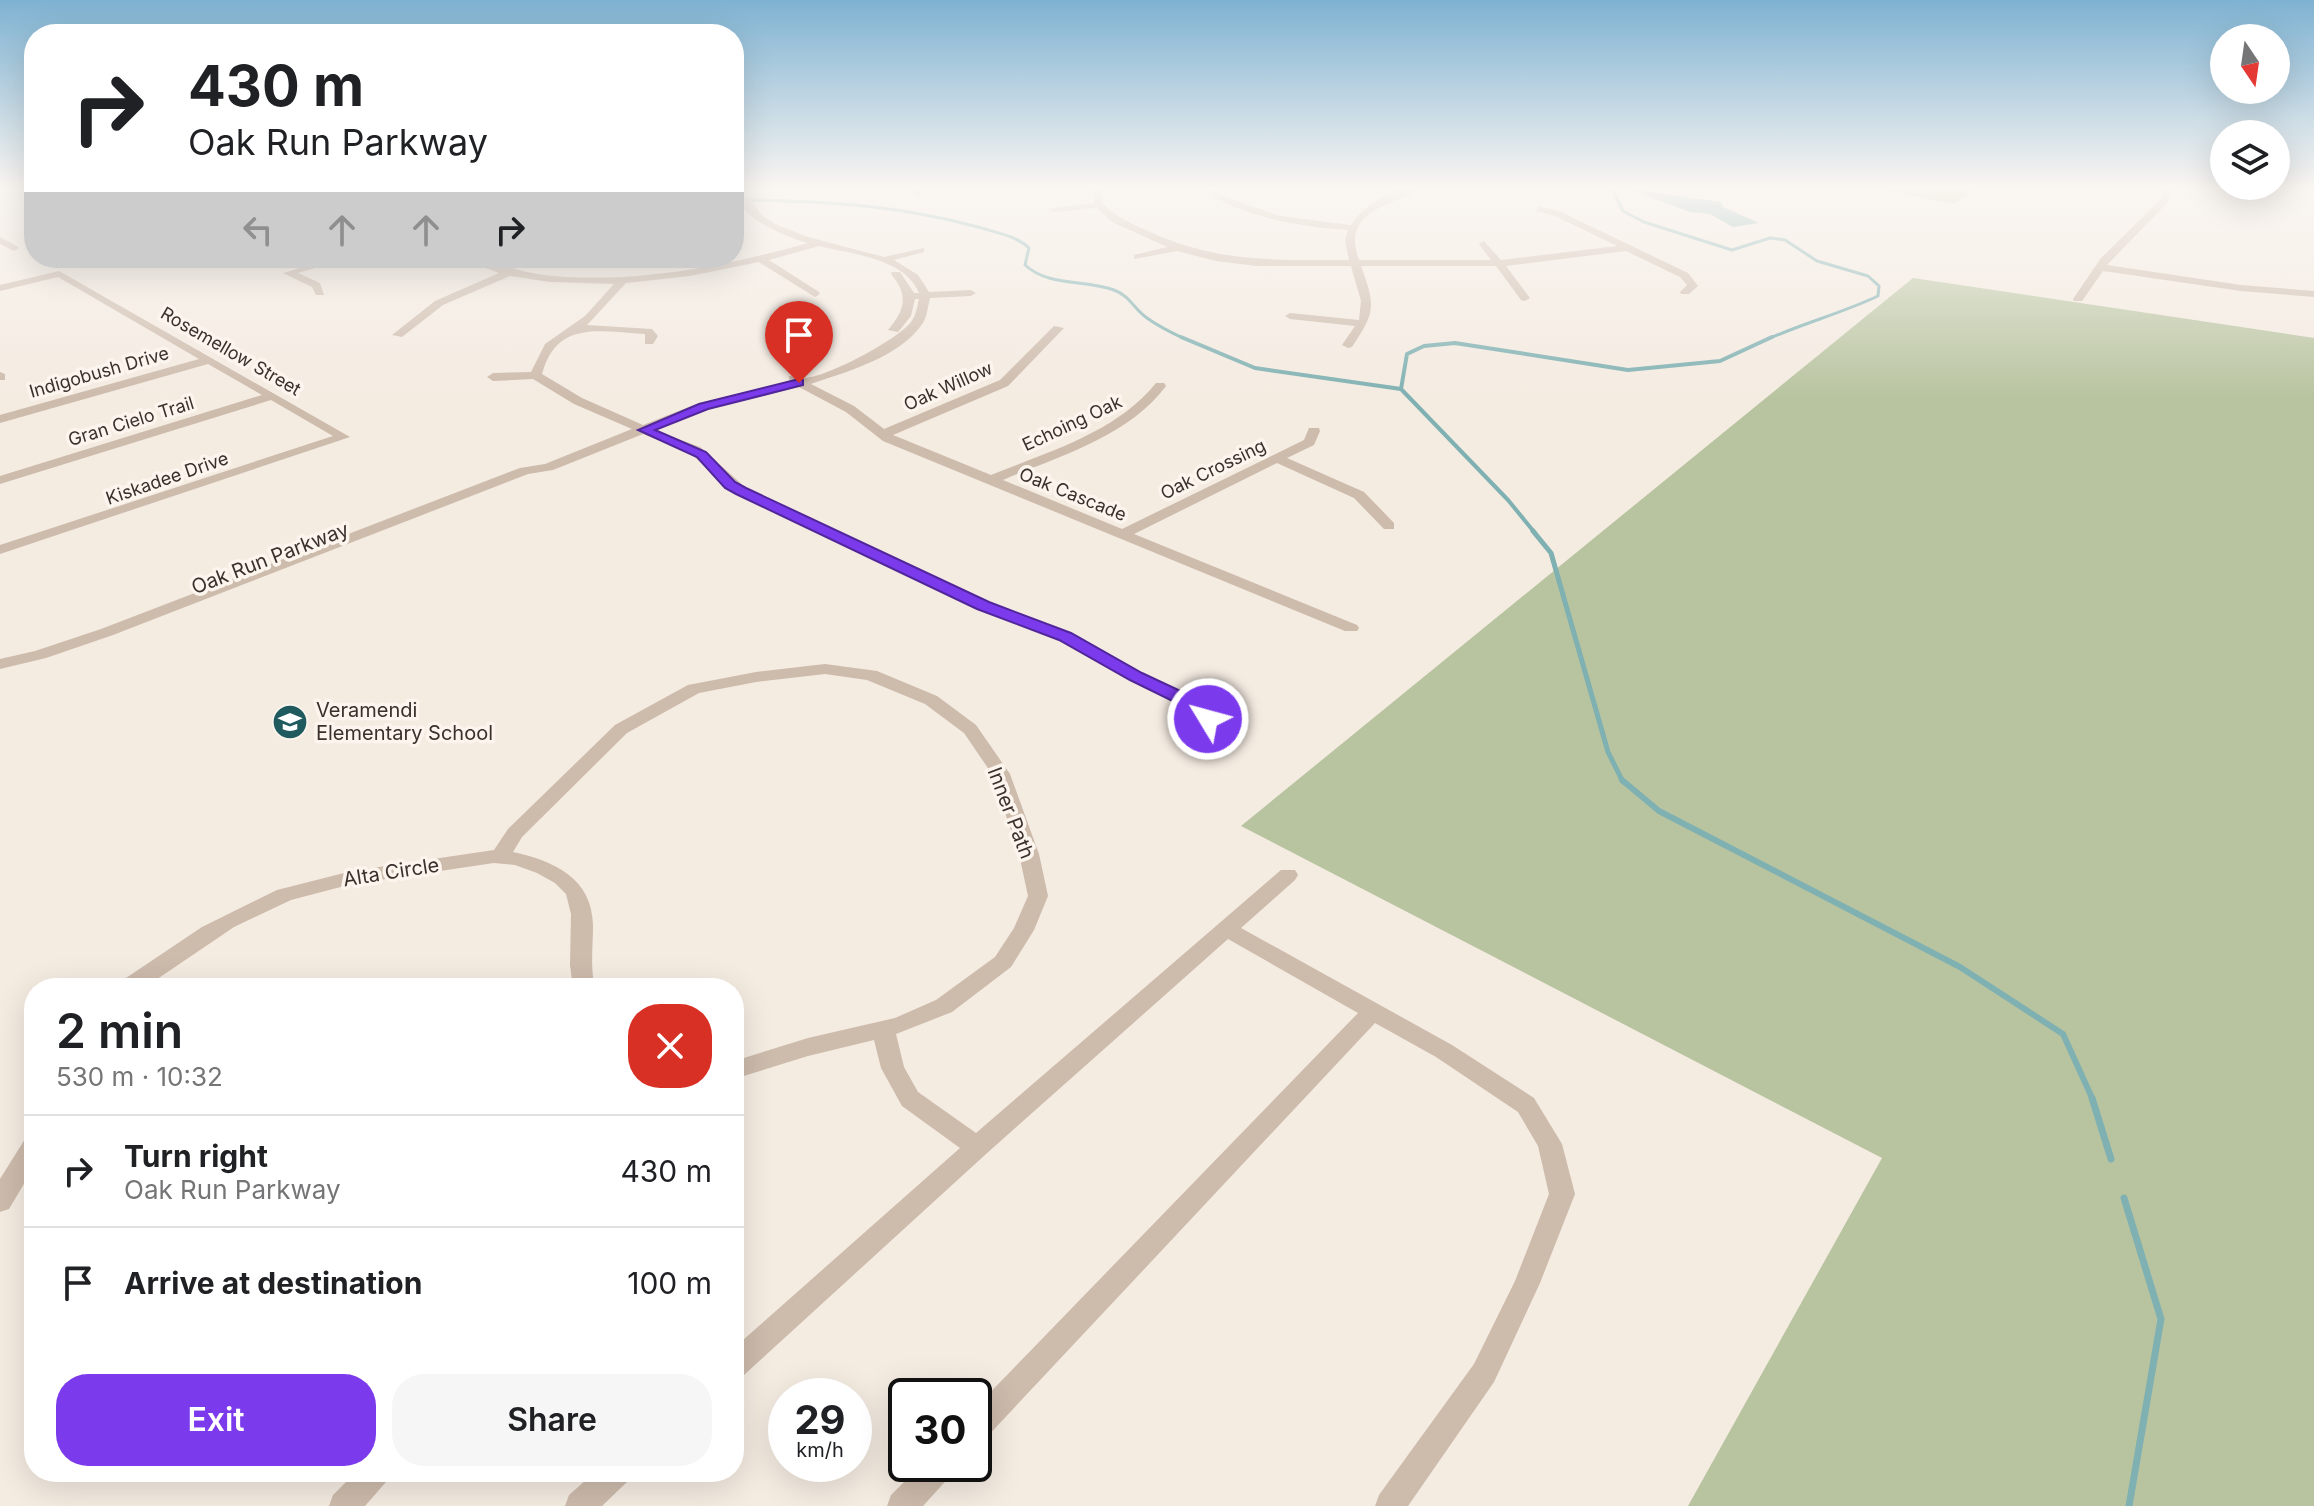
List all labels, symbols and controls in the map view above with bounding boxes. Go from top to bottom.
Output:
north arrow [2210,24,2290,104]
map controls [2210,24,2290,200]
text: 430 m [188,52,364,120]
icon: right [56,56,160,160]
text: Oak Run Parkway [188,120,488,164]
button: layers [2210,120,2290,200]
icon: left [236,208,280,252]
icon: ahead [320,208,364,252]
icon: ahead [404,208,448,252]
icon: right [488,208,532,252]
pin [765,301,833,383]
street label: Rosemellow Street [157,302,305,400]
icon: arrive [777,313,821,357]
street label: Indigobush Drive [27,342,171,402]
street label: Oak Willow [900,357,996,415]
street label: Echoing Oak [1019,391,1125,455]
street label: Gran Cielo Trail [66,392,196,450]
street label: Oak Crossing [1157,435,1269,503]
street label: Kiskadee Drive [103,447,231,509]
street label: Oak Cascade [1016,463,1130,525]
street label: Oak Run Parkway [188,517,352,599]
position arrow [1166,677,1250,761]
place label: Veramendi Elementary School [316,698,493,745]
school or university icon: Veramendi Elementary School [271,703,309,741]
street label: Inner Path [983,764,1039,862]
street label: Alta Circle [341,853,441,891]
text: 2 min [56,1001,183,1060]
button: close [628,1004,712,1088]
text: 530 m · 10:32 [56,1061,223,1092]
text: Turn right [124,1138,268,1174]
icon: right [56,1149,100,1193]
text: 430 m [620,1153,712,1189]
text: Oak Run Parkway [124,1174,341,1205]
icon: arrive [56,1261,100,1305]
text: Arrive at destination [124,1265,422,1301]
text: 100 m [627,1265,712,1301]
button: Exit [56,1374,376,1466]
button: Share [392,1374,712,1466]
speed limit sign: 30 [888,1378,992,1482]
text: 29 [794,1395,846,1444]
text: km/h [796,1438,844,1462]

